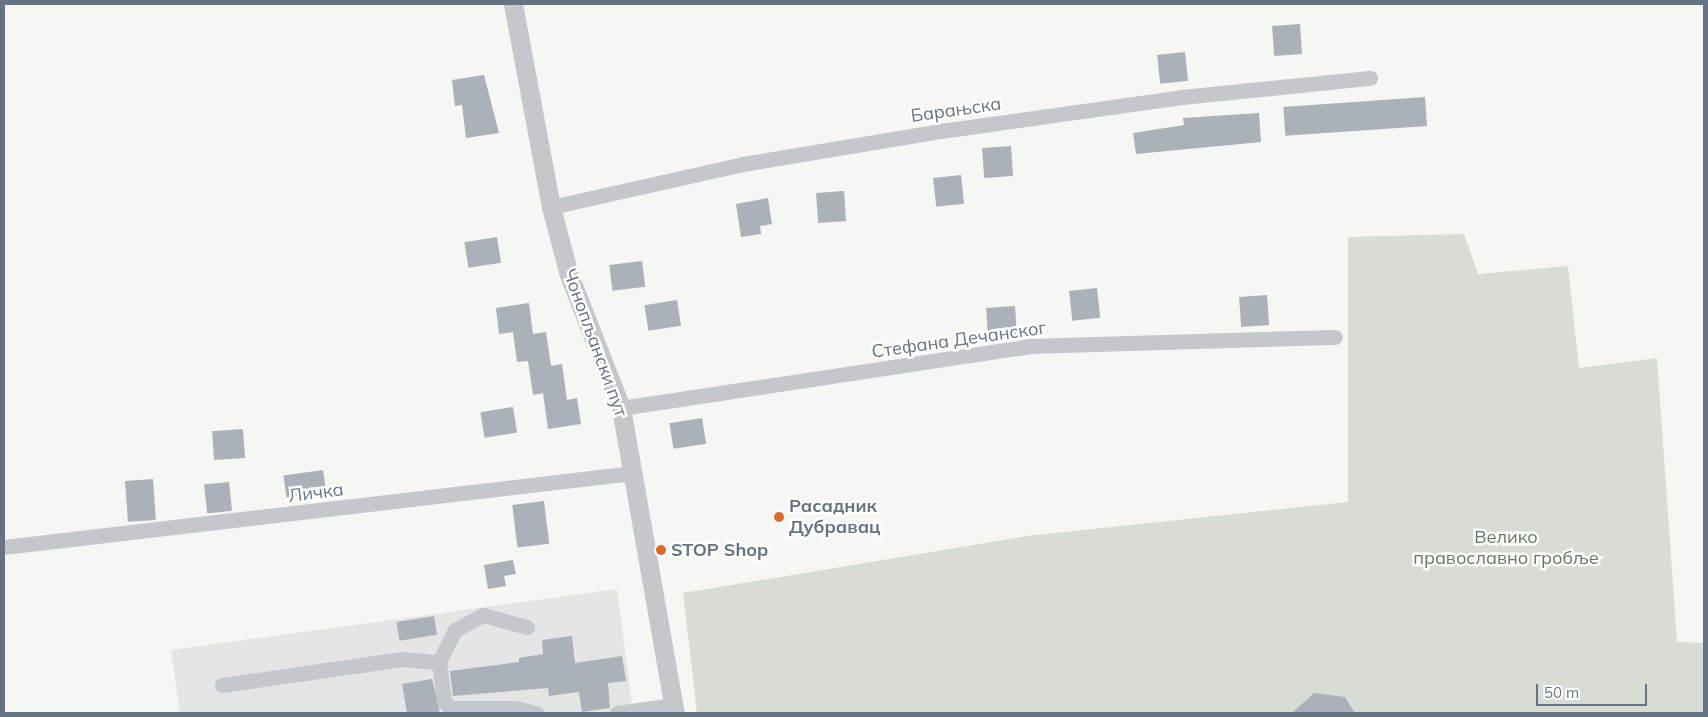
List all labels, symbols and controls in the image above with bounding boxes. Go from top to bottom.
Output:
street label: Барањска [909,93,1003,127]
street label: Чонопљански пут [558,266,632,420]
street label: Стефана Дечанског [870,317,1048,363]
street label: Личка [287,479,345,507]
place label: Расадник Дубравац [789,496,880,538]
marker: Расадник Дубравац [773,511,785,523]
park label: Велико православно гробље [1413,527,1599,570]
place label: STOP Shop [671,539,768,561]
marker: STOP Shop [655,544,667,556]
scale bar [1538,674,1649,706]
text: 50 m [1544,683,1579,702]

